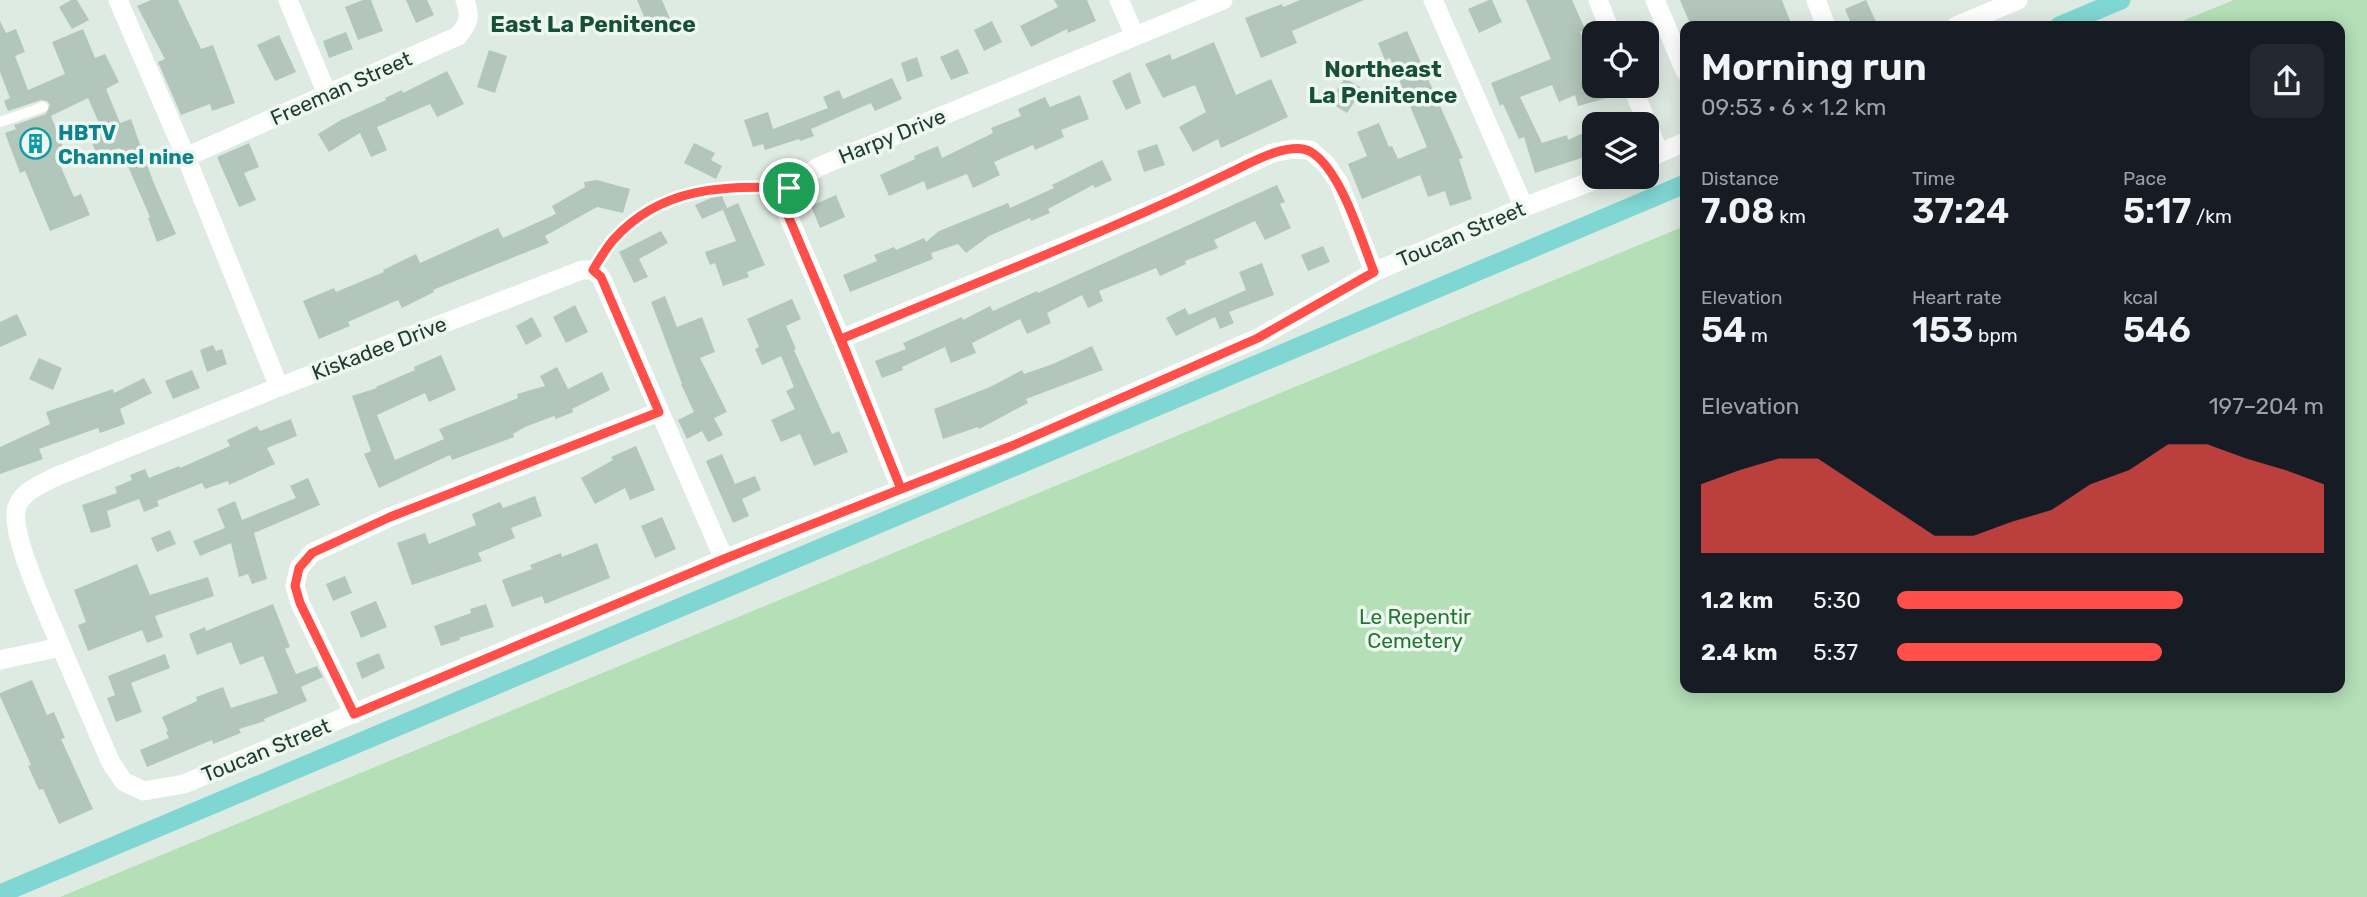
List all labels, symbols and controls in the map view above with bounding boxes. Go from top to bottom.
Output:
district label: East La Penitence [490,10,696,38]
map controls [1582,21,1659,189]
button: locate [1582,21,1659,98]
text: Morning run [1701,44,1927,90]
button: share [2250,44,2324,118]
street label: Freeman Street [266,46,416,130]
district label: Northeast La Penitence [1308,55,1458,109]
text: 09:53 · 6 × 1.2 km [1701,93,1887,121]
street label: Harpy Drive [835,103,949,169]
button: layers [1582,112,1659,189]
place label: HBTV Channel nine [58,120,194,169]
building icon: HBTV Channel nine [18,127,52,161]
pin [759,158,819,218]
text: Distance [1701,167,1779,190]
text: Time [1912,167,1955,190]
text: Pace [2123,167,2167,190]
icon: arrive [770,169,808,207]
text: 7.08 [1701,190,1774,232]
text: 37:24 [1912,190,2009,232]
text: 5:17 [2123,190,2191,232]
street label: Toucan Street [1393,196,1529,272]
text: km [1774,205,1806,228]
text: /km [2191,205,2232,228]
text: Elevation [1701,286,1782,309]
text: Heart rate [1912,286,2002,309]
text: kcal [2123,286,2158,309]
text: 54 [1701,309,1746,351]
text: 153 [1912,309,1973,351]
text: 546 [2123,309,2191,351]
street label: Kiskadee Drive [308,311,450,385]
text: m [1746,324,1768,347]
text: bpm [1973,324,2018,347]
text: Elevation [1701,392,1800,420]
text: 197–204 m [2209,392,2324,420]
text: 1.2 km [1701,586,1773,614]
text: 5:30 [1813,586,1861,614]
park label: Le Repentir Cemetery [1359,604,1471,653]
text: 2.4 km [1701,638,1777,666]
text: 5:37 [1813,638,1858,666]
street label: Toucan Street [198,713,334,787]

